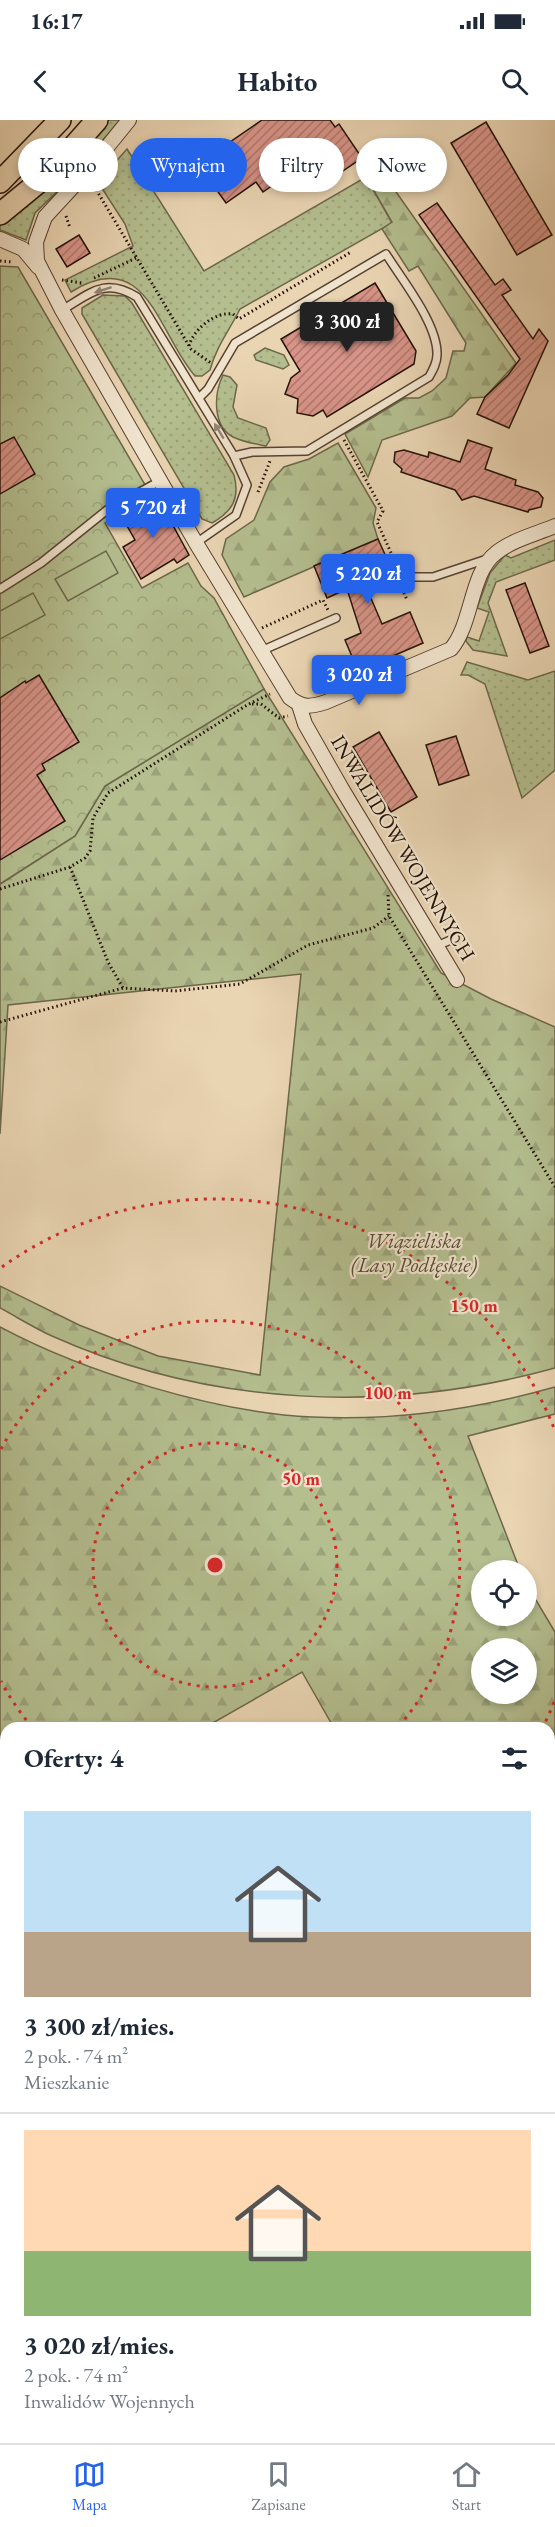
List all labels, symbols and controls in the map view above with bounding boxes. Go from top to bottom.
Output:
text: 16:17 [30,7,83,36]
text: Habito [238,64,317,99]
icon: back [24,65,57,98]
icon: search [498,65,531,98]
chip: Kupno [18,138,118,192]
chip: Wynajem [130,138,247,192]
chip: Filtry [259,138,344,192]
chip: Nowe [356,138,447,192]
one-way arrow [94,286,112,295]
pin: 3 300 zł [285,302,409,353]
text: 3 300 zł [314,308,380,334]
one-way arrow [213,423,224,439]
pin: 5 720 zł [91,488,215,539]
text: 5 720 zł [120,494,186,520]
pin: 5 220 zł [306,554,430,605]
text: 5 220 zł [335,560,401,586]
pin: 3 020 zł [297,655,421,706]
text: 3 020 zł [326,661,392,687]
street label: INWALIDÓW WOJENNYCH [325,730,482,966]
park label: Wiązieliska (Lasy Podłęskie) [351,1227,477,1278]
text: 150 m [450,1294,498,1317]
text: 100 m [364,1381,412,1404]
text: 50 m [282,1467,320,1490]
centre of rings [205,1555,225,1575]
map controls [471,1560,537,1704]
button: locate [471,1560,537,1626]
button: layers [471,1638,537,1704]
text: Oferty: 4 [24,1741,124,1775]
icon: filters [498,1742,531,1775]
icon: home [224,1850,332,1958]
text: 3 300 zł/mies. [24,2009,174,2043]
text: 2 pok. · 74 m² [24,2043,128,2069]
text: Mieszkanie [24,2069,109,2095]
icon: home [224,2169,332,2277]
text: 3 020 zł/mies. [24,2328,174,2362]
text: 2 pok. · 74 m² [24,2362,128,2388]
text: Inwalidów Wojennych [24,2388,195,2414]
tab: Mapa [72,2458,107,2515]
tab: Zapisane [251,2458,306,2515]
tab: Start [450,2458,483,2515]

